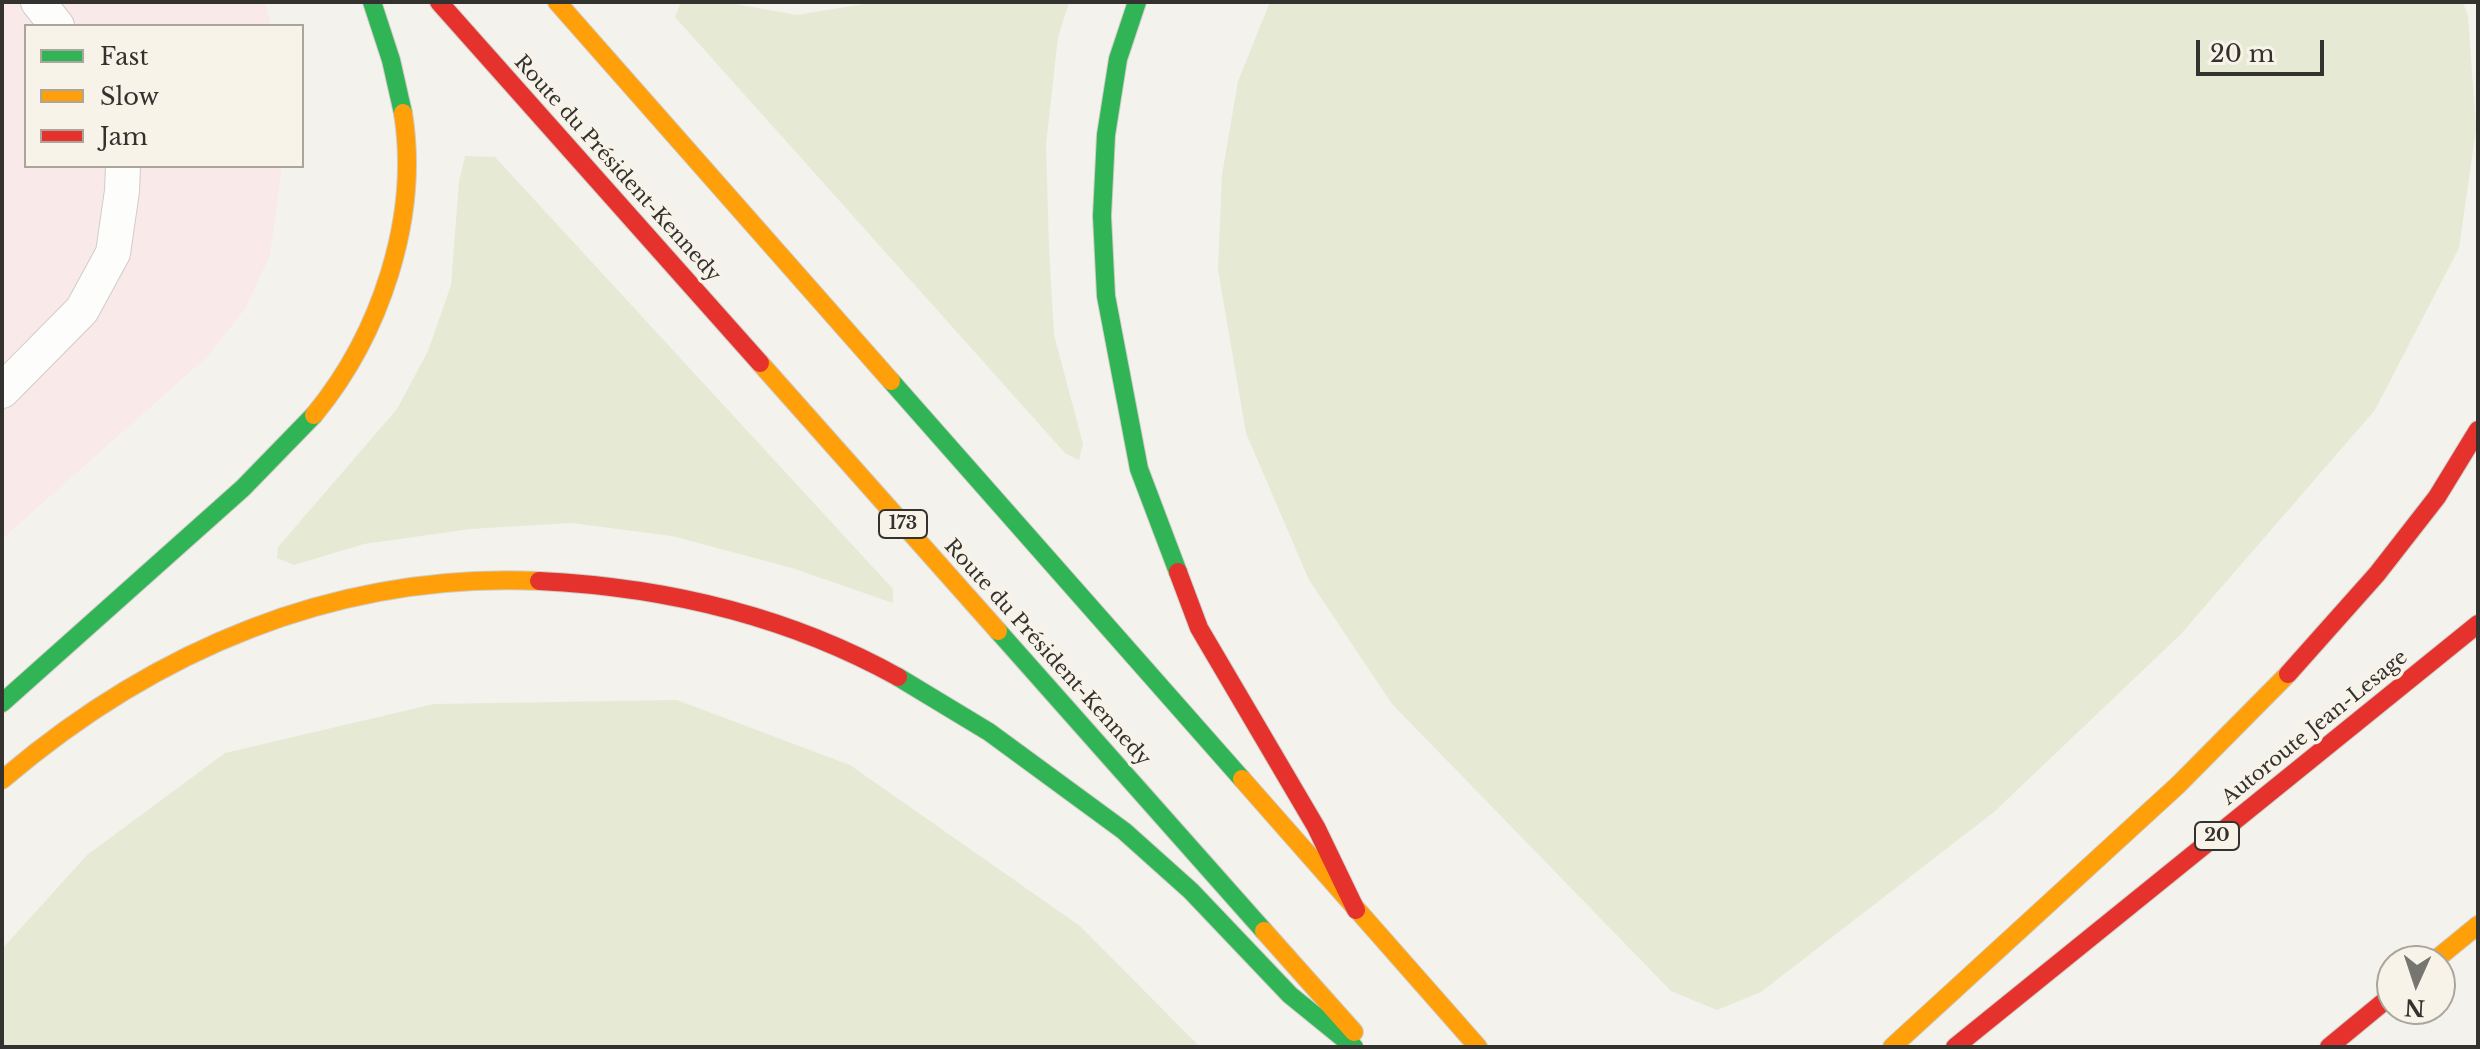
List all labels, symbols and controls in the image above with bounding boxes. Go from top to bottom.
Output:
legend [24,24,304,168]
scale bar [2200,24,2328,74]
text: 20 m [2210,39,2275,68]
text: Fast [100,42,148,71]
street label: Route du Président-Kennedy [509,51,725,287]
text: Slow [100,82,159,111]
text: Jam [100,122,148,151]
road number: 173 [879,510,927,538]
street label: Route du Président-Kennedy [939,535,1155,771]
street label: Autoroute Jean-Lesage [2217,646,2413,810]
road number: 20 [2195,822,2239,850]
north arrow [2376,945,2456,1025]
text: N [2404,993,2426,1021]

